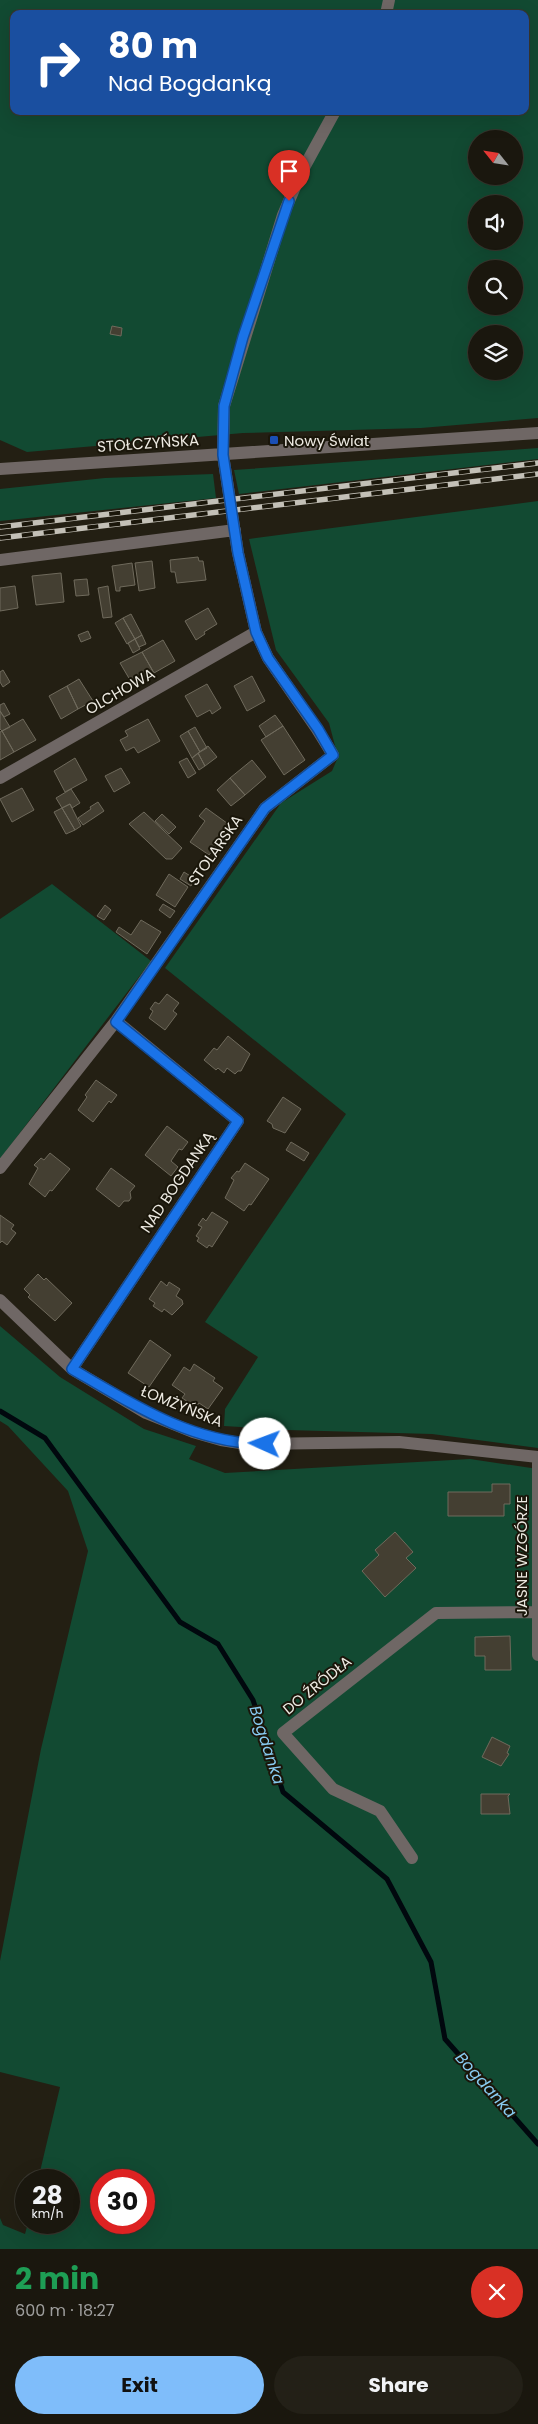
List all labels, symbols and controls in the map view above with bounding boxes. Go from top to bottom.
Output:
text: 80 m [108,21,198,70]
icon: right [25,30,90,95]
text: Nad Bogdanką [108,68,272,99]
north arrow [468,130,522,185]
map controls [468,130,523,380]
pin [268,150,310,201]
icon: arrive [275,157,303,185]
button: sound [468,195,523,250]
button: search [468,260,523,315]
button: layers [468,325,523,380]
street label: STOŁCZYŃSKA [96,429,200,457]
place label: Nowy Świat [284,430,369,451]
marker: Nowy Świat [268,434,280,446]
street label: OLCHOWA [82,663,158,719]
street label: STOLARSKA [183,810,247,890]
street label: NAD BOGDANKĄ [135,1127,219,1237]
street label: ŁOMŻYŃSKA [138,1380,226,1432]
position arrow [238,1417,290,1469]
street label: JASNE WZGÓRZE [511,1496,532,1616]
street label: DO ŹRÓDŁA [278,1651,356,1719]
water label: Bogdanka [243,1703,291,1788]
water label: Bogdanka [450,2047,522,2123]
speed limit sign: 30 [90,2169,155,2234]
text: 28 [32,2178,63,2213]
text: km/h [32,2205,63,2222]
text: 2 min [15,2257,99,2300]
button: close [471,2266,523,2318]
text: 600 m · 18:27 [15,2299,115,2322]
button: Exit [15,2356,264,2414]
button: Share [274,2356,523,2414]

